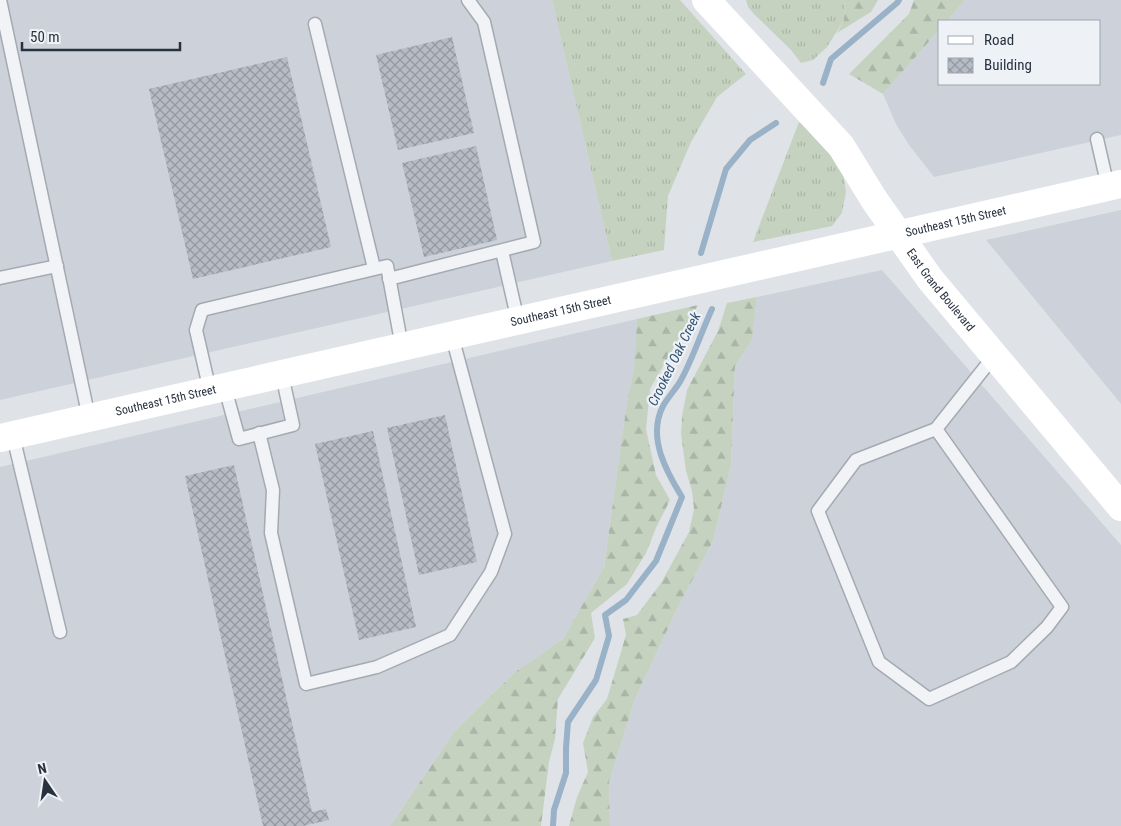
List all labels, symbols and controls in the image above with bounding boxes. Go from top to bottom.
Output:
scale bar [22,20,180,52]
legend [938,20,1101,85]
text: 50 m [30,28,60,46]
text: Road [984,31,1014,49]
text: Building [984,56,1032,74]
street label: Southeast 15th Street [904,203,1008,240]
street label: East Grand Boulevard [904,246,978,334]
street label: Southeast 15th Street [509,293,613,329]
water label: Crooked Oak Creek [644,309,704,408]
street label: Southeast 15th Street [114,382,218,419]
north arrow [20,756,70,806]
text: N [36,760,48,777]

